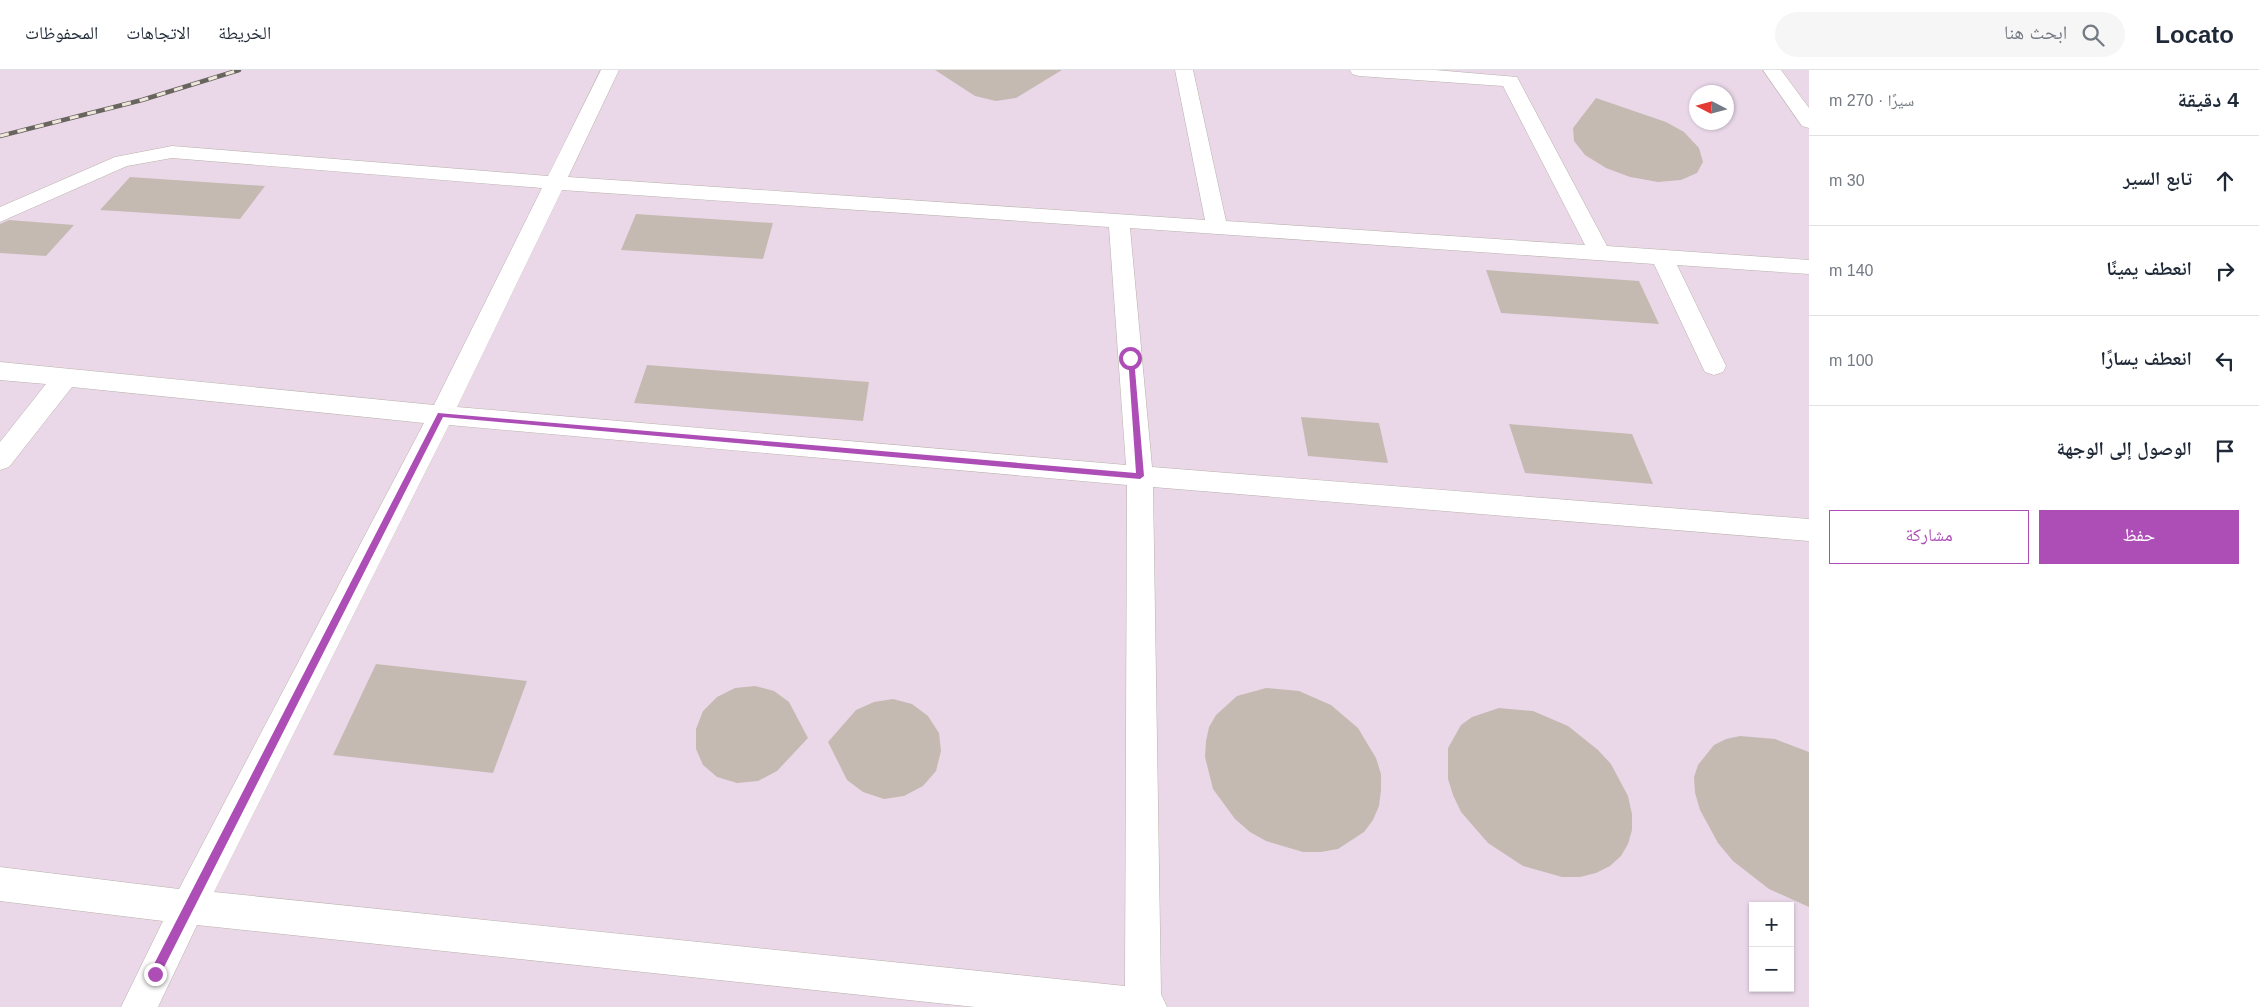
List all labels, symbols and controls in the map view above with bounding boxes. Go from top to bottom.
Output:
search box [1775,12,2125,57]
icon: search [2079,21,2107,49]
text: Locato [2155,21,2234,48]
text: ابحث هنا [2004,22,2067,43]
text: المحفوظات [25,23,98,43]
text: الاتجاهات [126,23,190,43]
text: الخريطة [218,23,271,43]
north arrow [1689,85,1734,130]
text: 4 دقيقة [2177,88,2239,111]
text: سيرًا · 270 m [1829,92,1914,109]
icon: ahead [2211,167,2239,195]
text: تابع السير [2123,168,2192,189]
text: 30 m [1829,172,1865,189]
icon: right [2211,257,2239,285]
text: انعطف يمينًا [2106,258,2192,279]
text: 140 m [1829,262,1873,279]
route start [1119,347,1142,370]
icon: left [2211,347,2239,375]
text: انعطف يسارًا [2101,348,2192,369]
text: 100 m [1829,352,1873,369]
icon: arrive [2211,437,2239,465]
text: الوصول إلى الوجهة [2056,438,2192,459]
button: مشاركة [1829,510,2029,564]
button: حفظ [2039,510,2239,564]
map controls [1749,902,1794,992]
button: + [1749,902,1794,947]
button: − [1749,947,1794,992]
route end [144,963,167,986]

